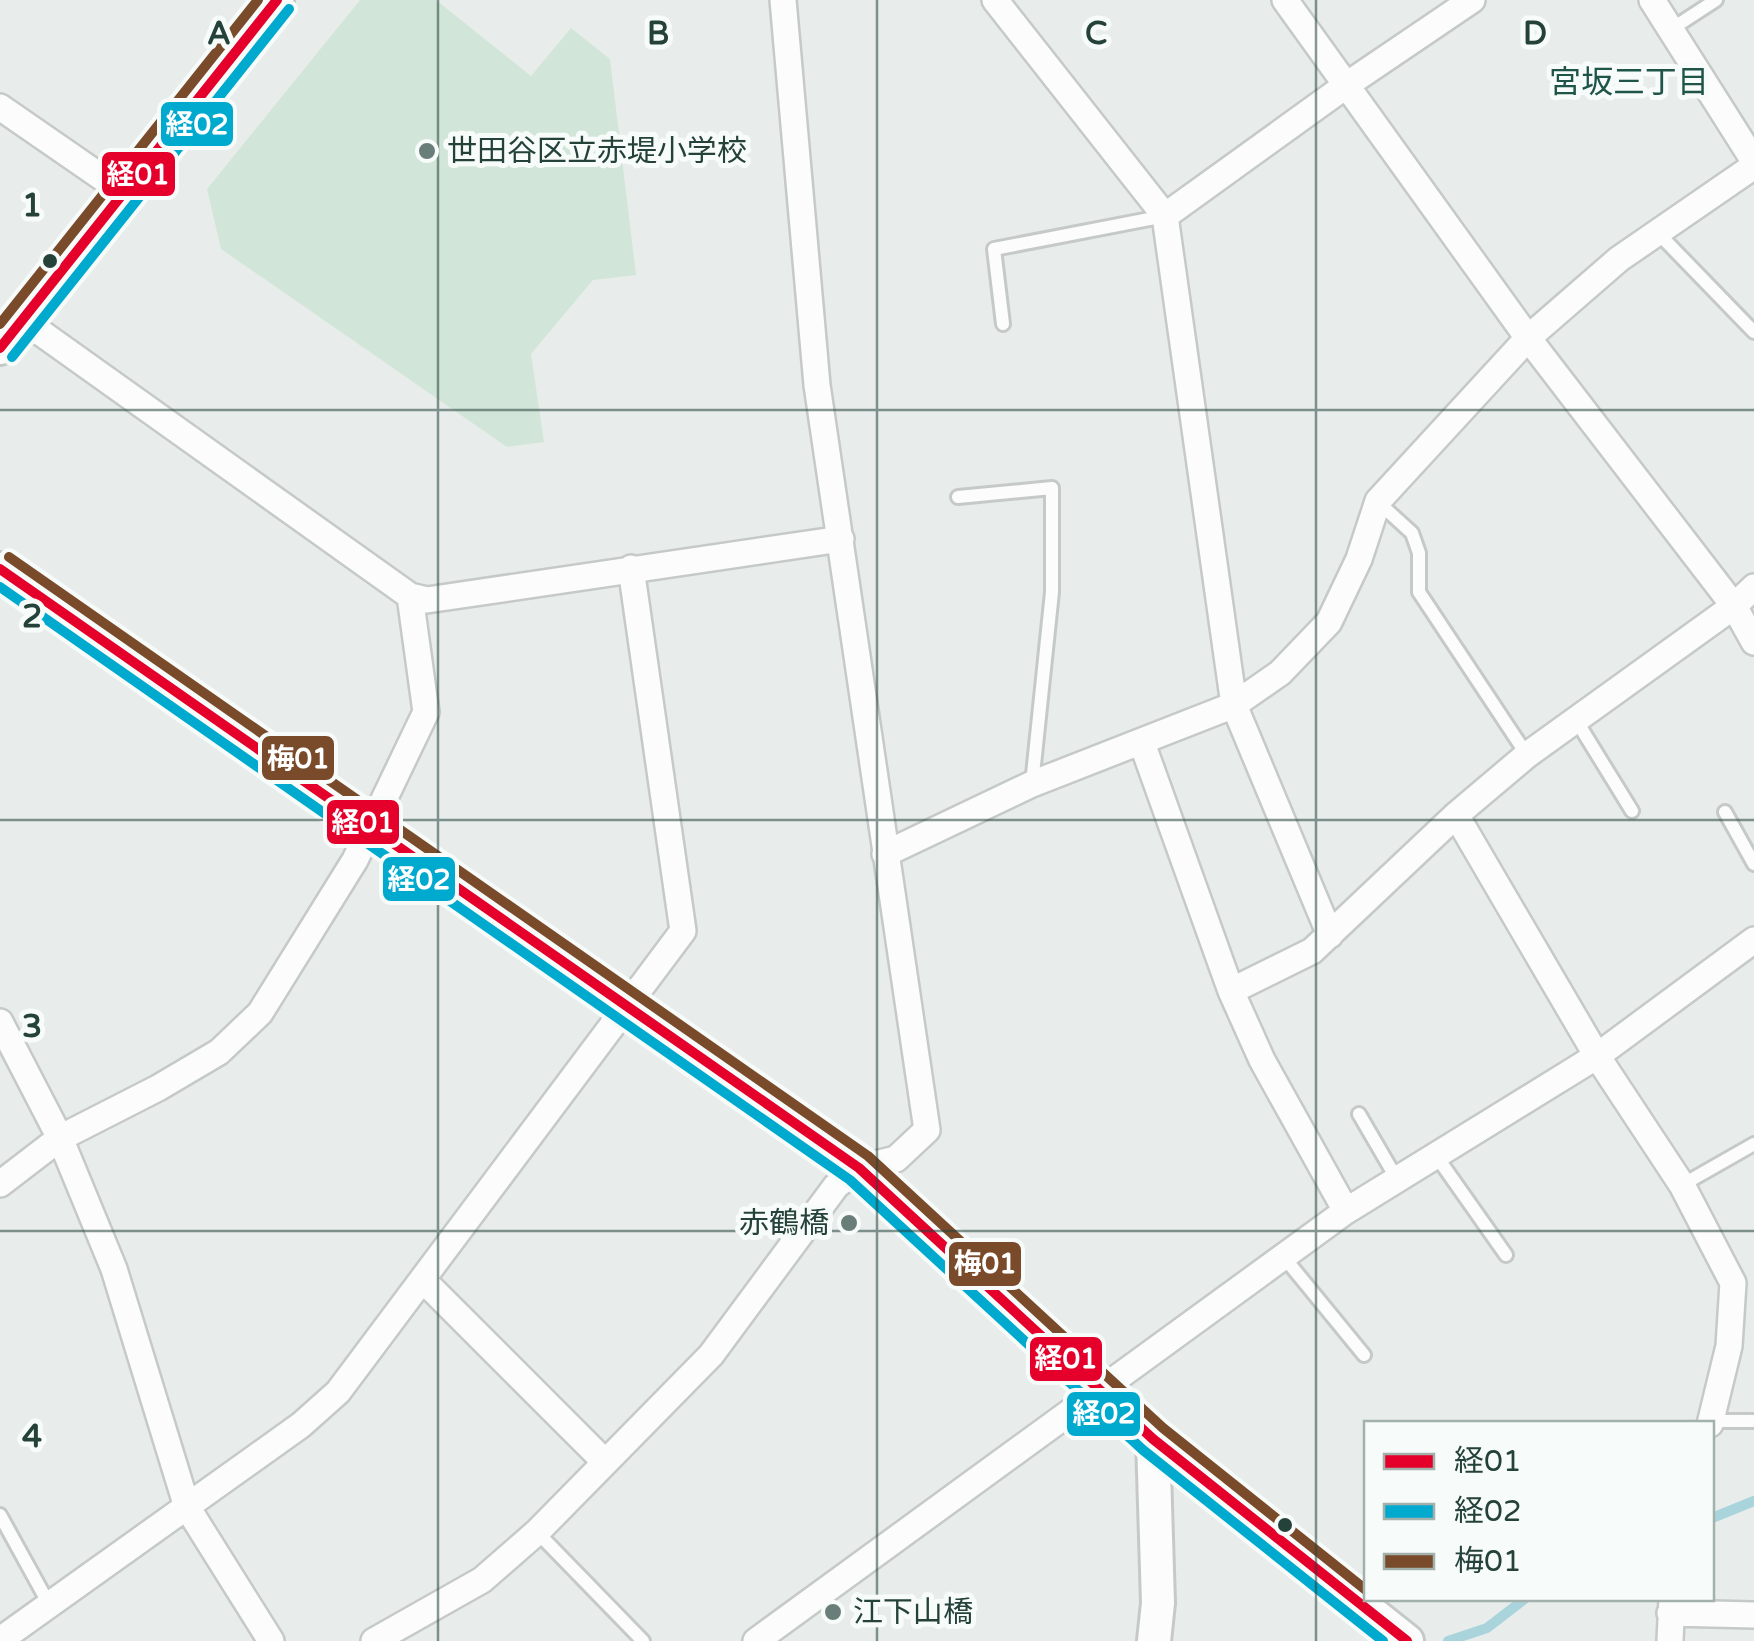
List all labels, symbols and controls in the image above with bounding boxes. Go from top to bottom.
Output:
text: A [207,15,231,53]
text: B [647,15,669,53]
text: C [1085,15,1107,53]
text: D [1523,15,1547,53]
district label: 宮坂三丁目 [1549,64,1709,102]
line badge: 経02 [159,100,235,148]
text: 経02 [165,108,229,142]
place label: 世田谷区立赤堤小学校 [447,133,747,170]
marker: 世田谷区立赤堤小学校 [416,140,438,162]
line badge: 経01 [100,150,177,198]
text: 経01 [106,158,170,192]
text: 1 [22,187,42,225]
unlabelled marker [40,251,60,271]
text: 2 [22,598,42,636]
line badge: 梅01 [260,734,336,782]
text: 梅01 [266,742,330,776]
line badge: 経01 [325,798,401,846]
text: 経01 [331,806,395,840]
line badge: 経02 [381,855,457,903]
text: 経02 [387,863,451,897]
text: 3 [22,1008,42,1046]
place label: 赤鶴橋 [739,1205,829,1242]
marker: 赤鶴橋 [838,1212,860,1234]
line badge: 梅01 [947,1240,1023,1288]
text: 梅01 [953,1247,1017,1281]
line badge: 経01 [1028,1335,1104,1383]
text: 経01 [1034,1342,1098,1376]
line badge: 経02 [1065,1390,1142,1438]
text: 経02 [1072,1397,1136,1431]
text: 4 [22,1418,42,1456]
legend [1364,1421,1714,1601]
text: 経01 [1454,1443,1522,1480]
text: 経02 [1454,1493,1522,1530]
unlabelled marker [1275,1515,1295,1535]
text: 梅01 [1454,1543,1522,1580]
place label: 江下山橋 [853,1594,973,1631]
marker: 江下山橋 [822,1601,844,1623]

